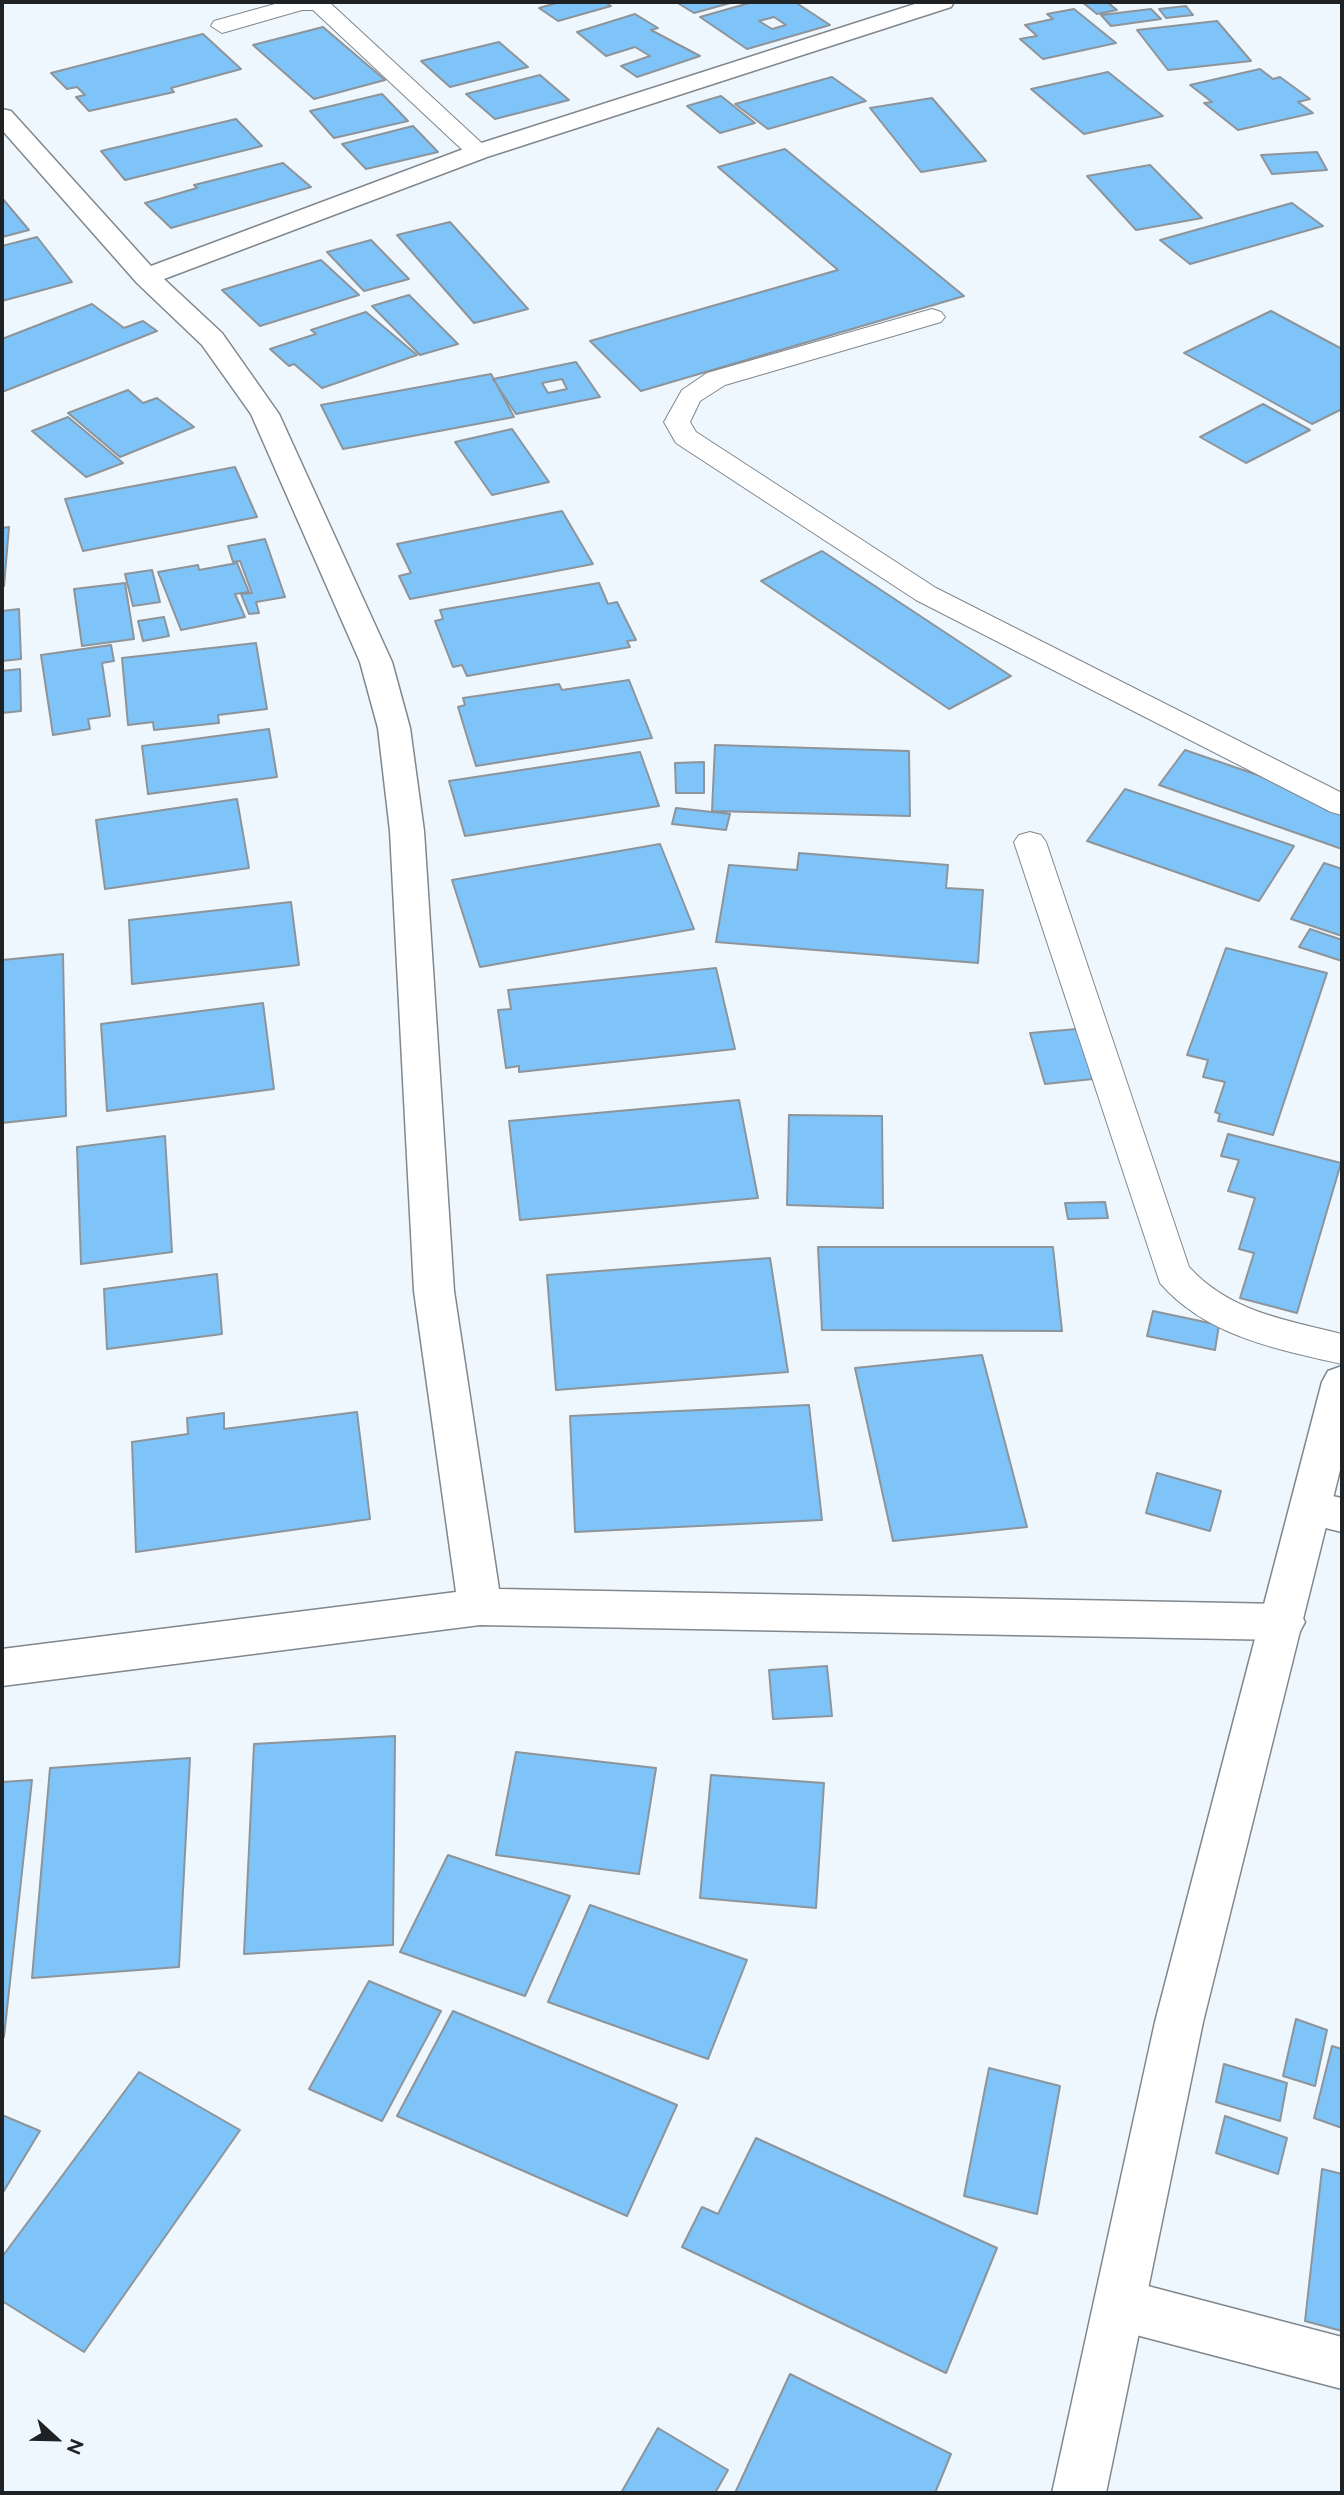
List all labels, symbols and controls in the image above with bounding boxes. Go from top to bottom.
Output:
north arrow [21,2404,91,2474]
text: N [63,2436,88,2458]

